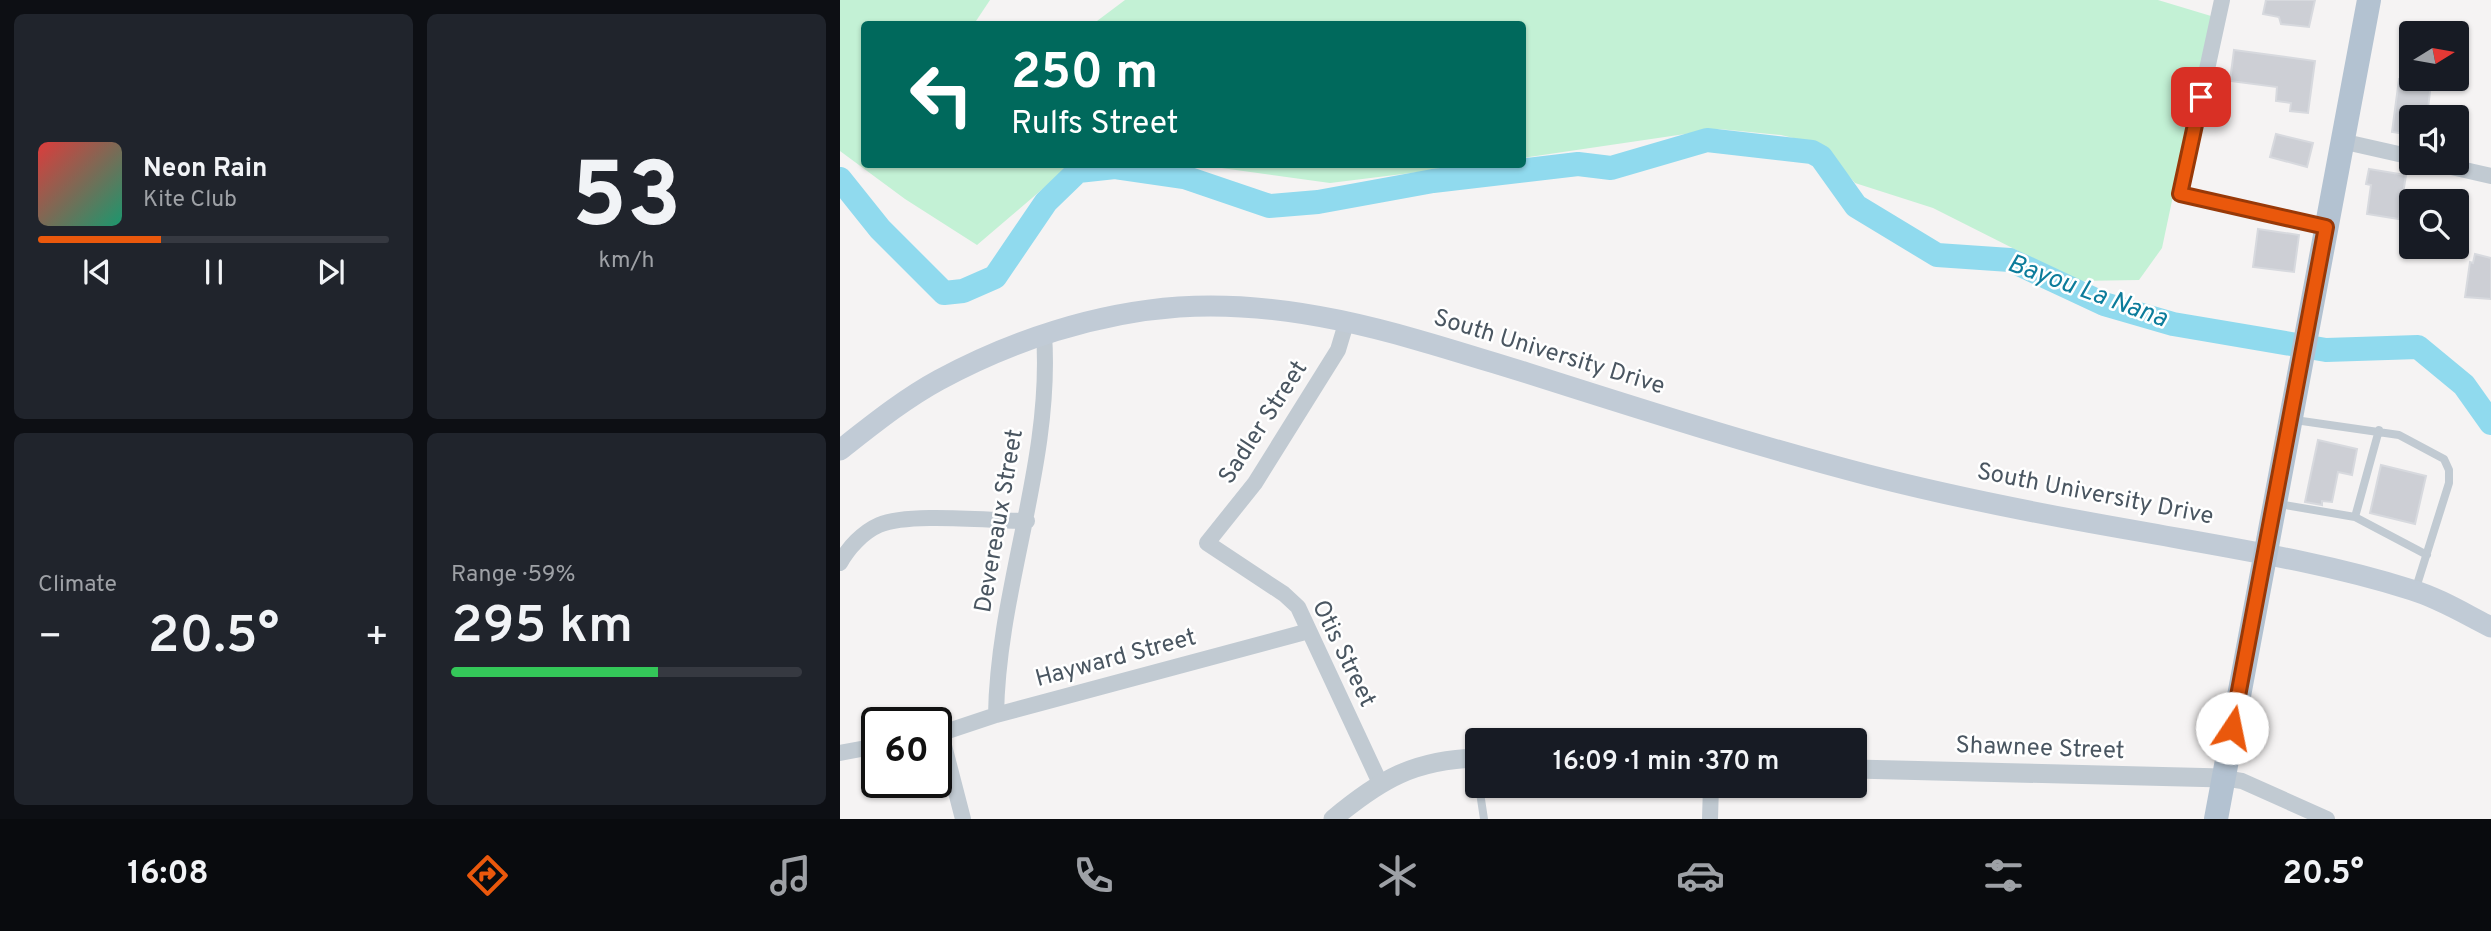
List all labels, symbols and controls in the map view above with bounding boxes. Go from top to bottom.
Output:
north arrow [2399,21,2469,91]
map controls [2399,21,2469,259]
text: 250 m [1011,44,1158,106]
icon: left [896,49,987,140]
pin [2171,67,2231,127]
icon: arrive [2182,78,2220,116]
text: Rulfs Street [1011,105,1179,145]
button: sound [2399,105,2469,175]
text: 53 [571,144,682,259]
text: Neon Rain [143,153,268,186]
text: Kite Club [143,186,237,215]
button: search [2399,189,2469,259]
text: km/h [599,247,654,276]
water label: Bayou La Nana [2003,248,2172,336]
icon: previous [78,253,116,291]
icon: pause [195,253,233,291]
icon: next [312,253,350,291]
street label: South University Drive [1430,304,1668,402]
street label: Sadler Street [1213,356,1315,490]
street label: Devereaux Street [969,427,1031,615]
street label: South University Drive [1974,457,2216,533]
text: Range · 59% [451,561,576,590]
text: Climate [38,571,117,600]
text: 295 km [451,595,633,661]
street label: Otis Street [1304,596,1382,712]
text: 20.5° [148,605,279,671]
text: − [38,614,63,663]
text: + [364,614,389,663]
street label: Hayward Street [1032,623,1200,695]
position arrow [2195,691,2269,765]
speed limit sign: 60 [861,707,952,798]
street label: Shawnee Street [1955,731,2125,767]
text: 16:09 · 1 min · 370 m [1553,746,1779,779]
icon: directions [463,851,512,900]
icon: music [766,851,815,900]
icon: phone [1069,851,1118,900]
icon: climate [1373,851,1422,900]
icon: car [1676,851,1725,900]
icon: filters [1979,851,2028,900]
text: 16:08 [127,855,209,895]
text: 20.5° [2283,855,2364,895]

